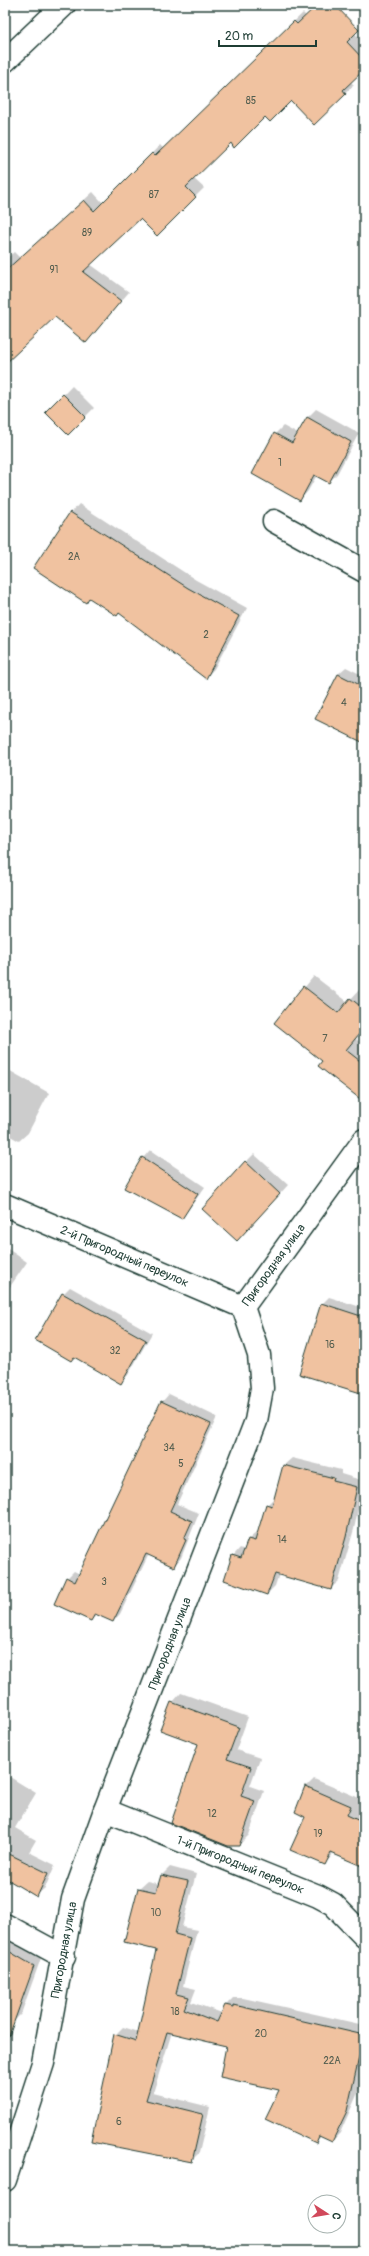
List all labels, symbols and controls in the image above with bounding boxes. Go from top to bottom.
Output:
scale bar [219,22,316,48]
text: 20 m [225,29,254,44]
house number: 85 [246,95,256,107]
house number: 87 [149,189,160,201]
house number: 89 [82,227,92,239]
house number: 91 [49,264,59,276]
house number: 1 [278,457,282,469]
house number: 2А [68,551,81,563]
house number: 2 [203,629,209,641]
house number: 4 [341,697,347,709]
house number: 7 [322,1033,328,1045]
street label: Пригородная улица [239,1220,309,1309]
street label: 2-й Пригородный переулок [58,1222,191,1290]
house number: 16 [325,1339,335,1351]
house number: 32 [109,1345,121,1357]
house number: 34 [163,1442,175,1454]
house number: 5 [178,1458,184,1470]
house number: 14 [277,1534,287,1546]
house number: 3 [101,1576,107,1588]
street label: Пригородная улица [145,1595,195,1692]
house number: 12 [207,1808,217,1820]
house number: 19 [313,1828,323,1840]
street label: 1-й Пригородный переулок [174,1832,306,1897]
street label: Пригородная улица [48,1900,80,1999]
house number: 10 [151,1907,162,1919]
house number: 18 [171,2006,179,2018]
house number: 20 [255,2028,267,2040]
house number: 22А [323,2055,341,2067]
house number: 6 [116,2116,122,2128]
north arrow [307,2194,347,2234]
text: С [329,2211,343,2221]

